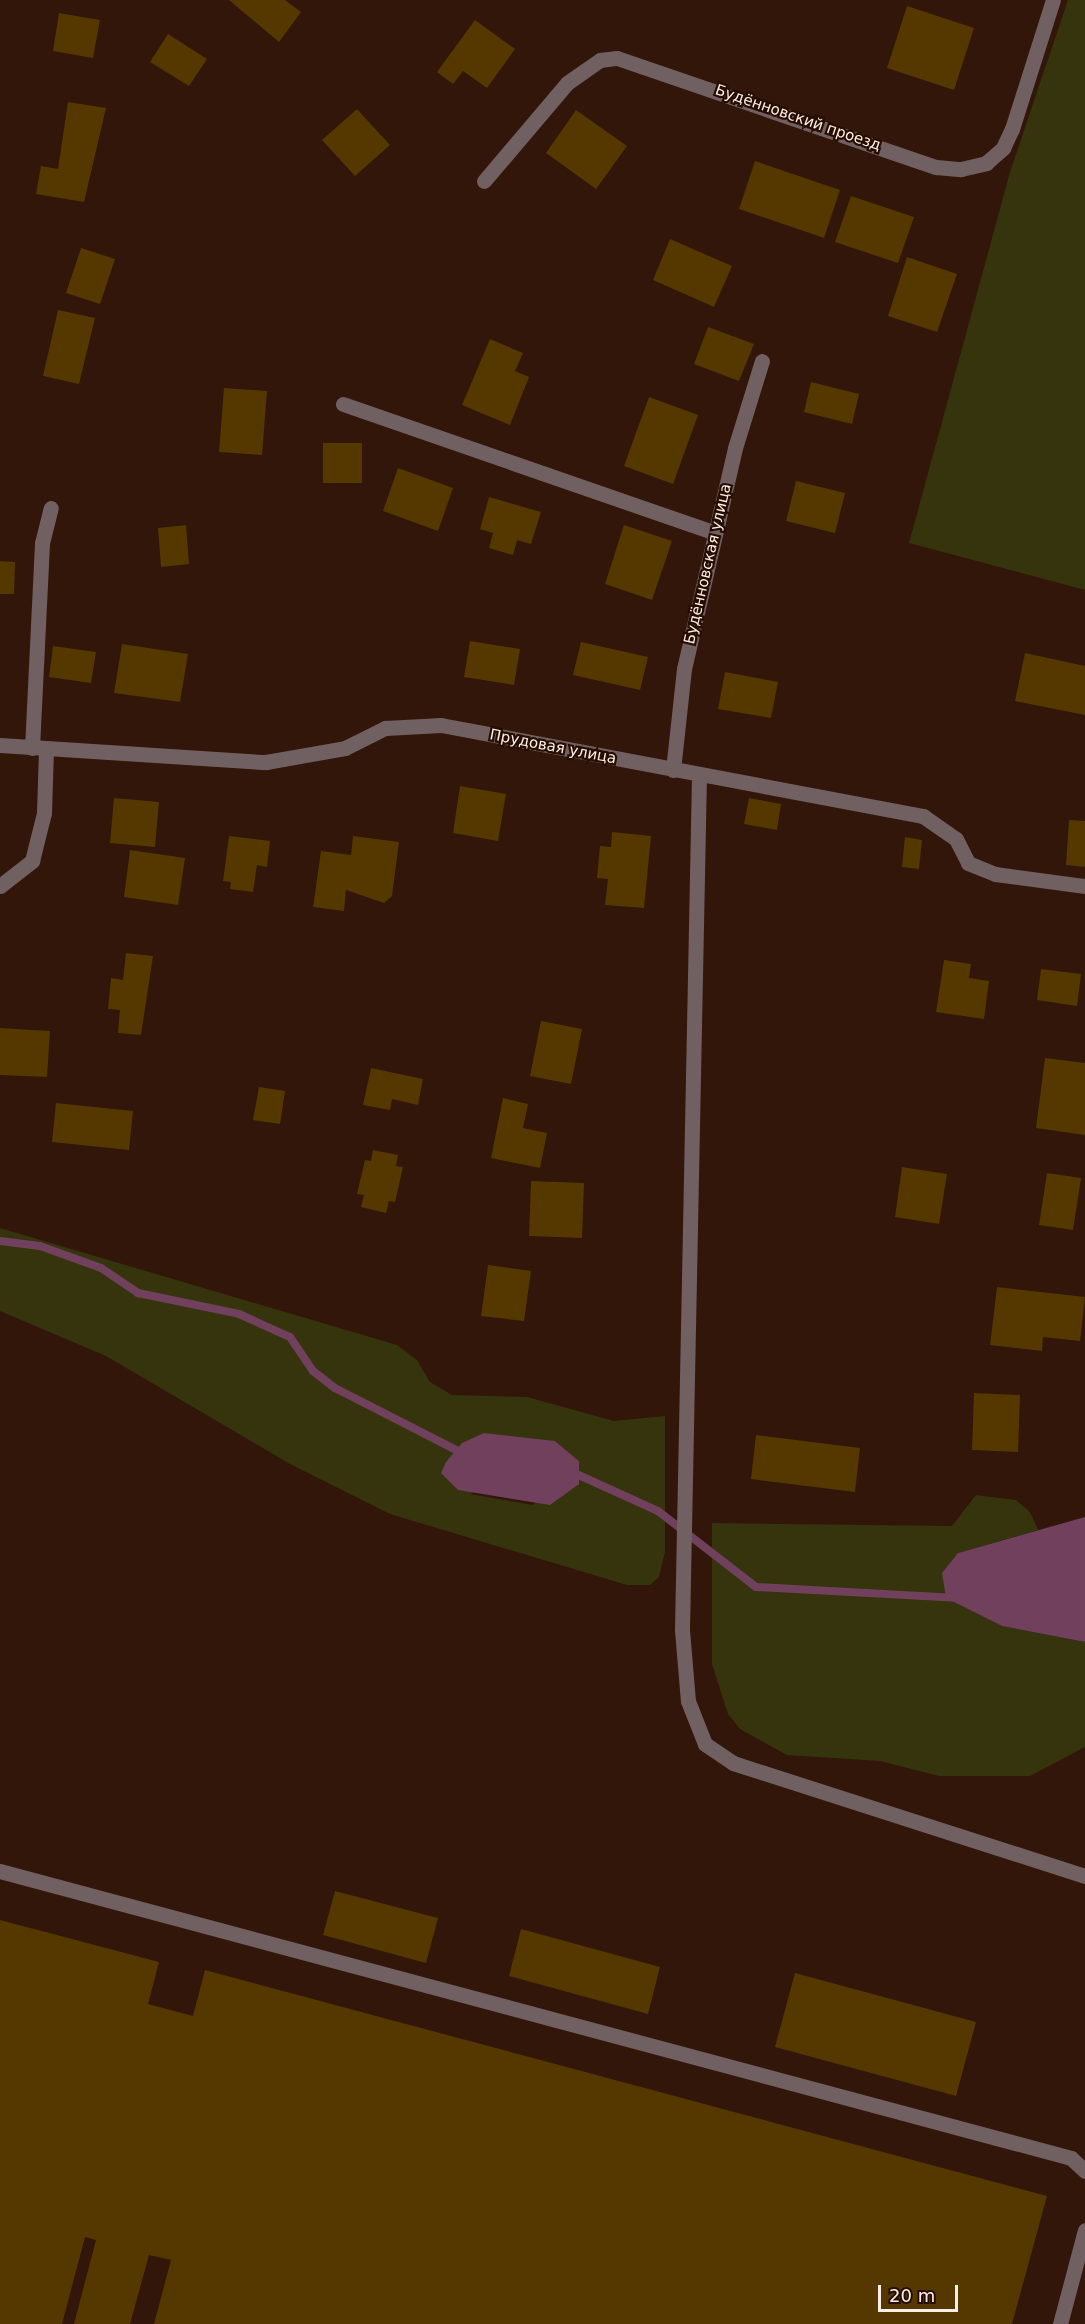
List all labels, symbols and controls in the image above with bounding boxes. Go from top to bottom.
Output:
street label: Будённовский проезд [713,81,883,155]
street label: Будённовская улица [681,482,735,646]
street label: Прудовая улица [488,726,618,768]
scale bar [881,2273,960,2311]
text: 20 m [889,2285,935,2306]

